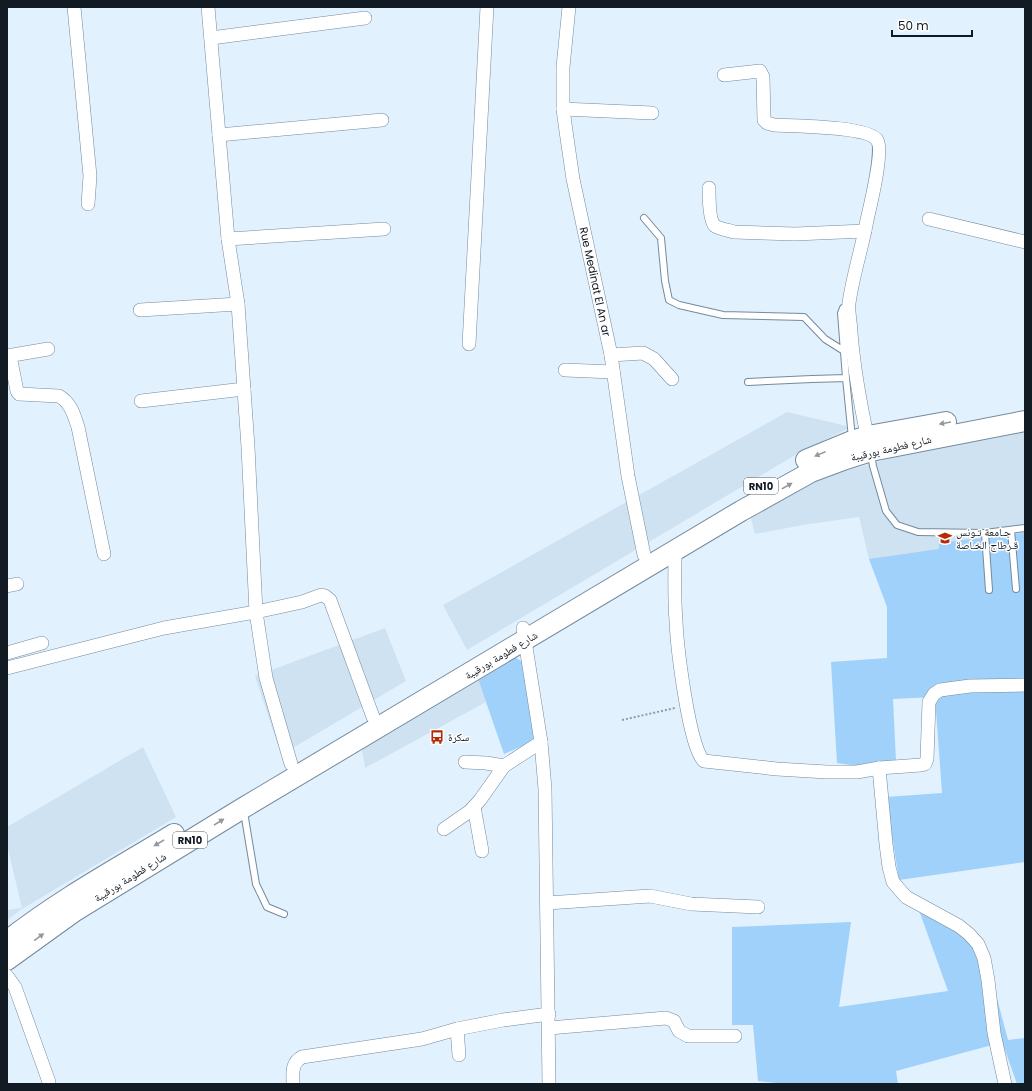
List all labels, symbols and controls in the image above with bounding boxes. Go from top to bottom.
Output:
scale bar [892,12,972,38]
text: 50 m [898,17,929,34]
street label: Rue Medinat El An ar [576,225,615,338]
one-way arrow [939,420,951,426]
street label: شارع فطومة بورقيبة [849,431,933,465]
one-way arrow [813,452,825,458]
road number: RN10 [744,478,778,494]
one-way arrow [782,482,793,489]
place label: جـامعة تـونس قـرطاج الخـاصة [956,524,1019,553]
school or university icon: جـامعة تـونس قـرطاج الخـاصة [937,530,953,546]
street label: شارع فطومة بورقيبة [461,627,541,683]
bus stop icon: سكرة [429,729,445,745]
place label: سكرة [448,729,469,745]
one-way arrow [213,819,225,826]
road number: RN10 [173,832,207,848]
one-way arrow [153,840,165,847]
street label: شارع فطومة بورقيبة [91,848,169,906]
one-way arrow [33,933,44,941]

